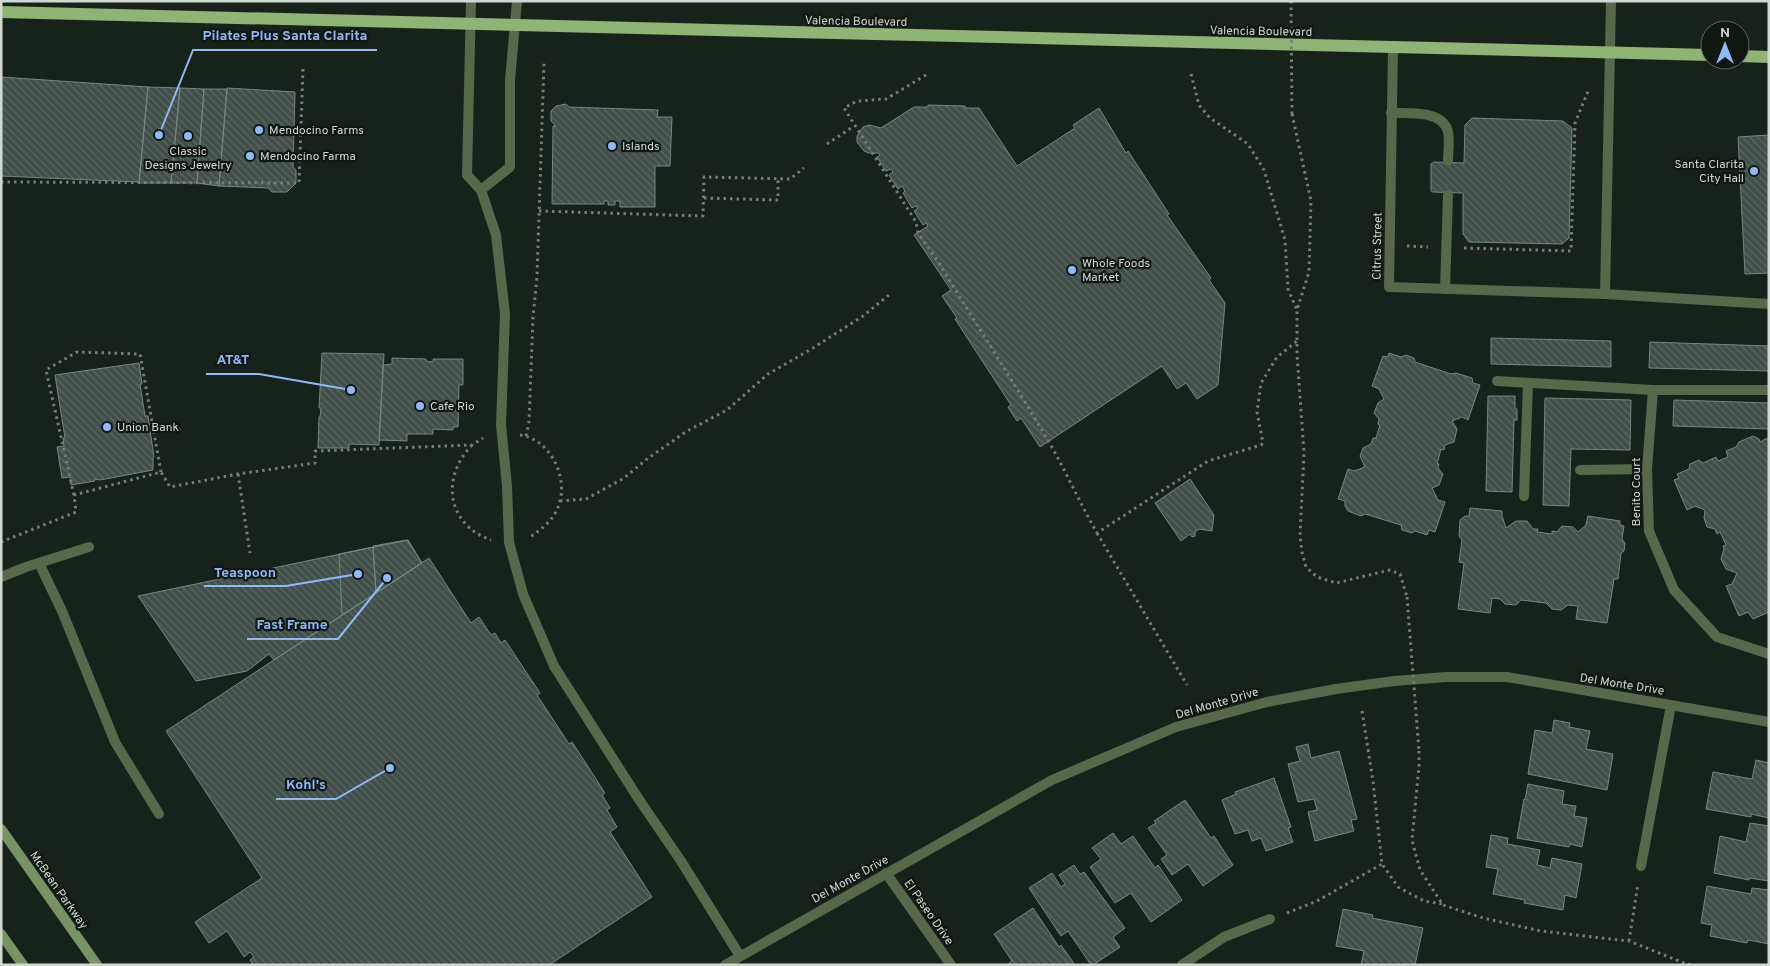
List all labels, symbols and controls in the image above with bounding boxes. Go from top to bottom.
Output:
street label: Valencia Boulevard [805,13,907,31]
north arrow [1700,20,1750,70]
callout: Pilates Plus Santa Clarita [193,21,377,50]
street label: Valencia Boulevard [1210,23,1312,41]
text: N [1720,25,1730,42]
text: Pilates Plus Santa Clarita [203,28,367,45]
place label: Mendocino Farms [269,123,364,139]
marker: Mendocino Farms [253,124,265,136]
marker: Classic Designs Jewelry [182,130,194,142]
place label: Islands [622,139,660,155]
marker: Islands [606,140,618,152]
place label: Classic Designs Jewelry [144,144,232,174]
place label: Mendocino Farma [260,149,356,165]
marker: Mendocino Farma [244,150,256,162]
place label: Santa Clarita City Hall [1674,157,1744,187]
marker: Santa Clarita City Hall [1748,165,1760,177]
street label: Citrus Street [1369,212,1387,280]
place label: Whole Foods Market [1082,256,1150,286]
marker: Whole Foods Market [1066,264,1078,276]
callout: AT&T [206,345,259,374]
text: AT&T [216,352,250,369]
place label: Cafe Rio [430,399,475,415]
marker: Cafe Rio [414,400,426,412]
place label: Union Bank [117,420,179,436]
marker: Union Bank [101,421,113,433]
street label: Benito Court [1629,457,1645,527]
callout: Teaspoon [204,557,286,586]
text: Teaspoon [214,565,276,582]
callout: Fast Frame [247,610,338,639]
text: Fast Frame [257,617,328,634]
street label: Del Monte Drive [1578,670,1665,700]
street label: Del Monte Drive [1174,684,1261,723]
callout: Kohl's [276,770,336,799]
text: Kohl's [286,777,326,794]
street label: McBean Parkway [25,848,91,933]
street label: Del Monte Drive [809,852,892,908]
street label: El Paseo Drive [900,876,957,949]

